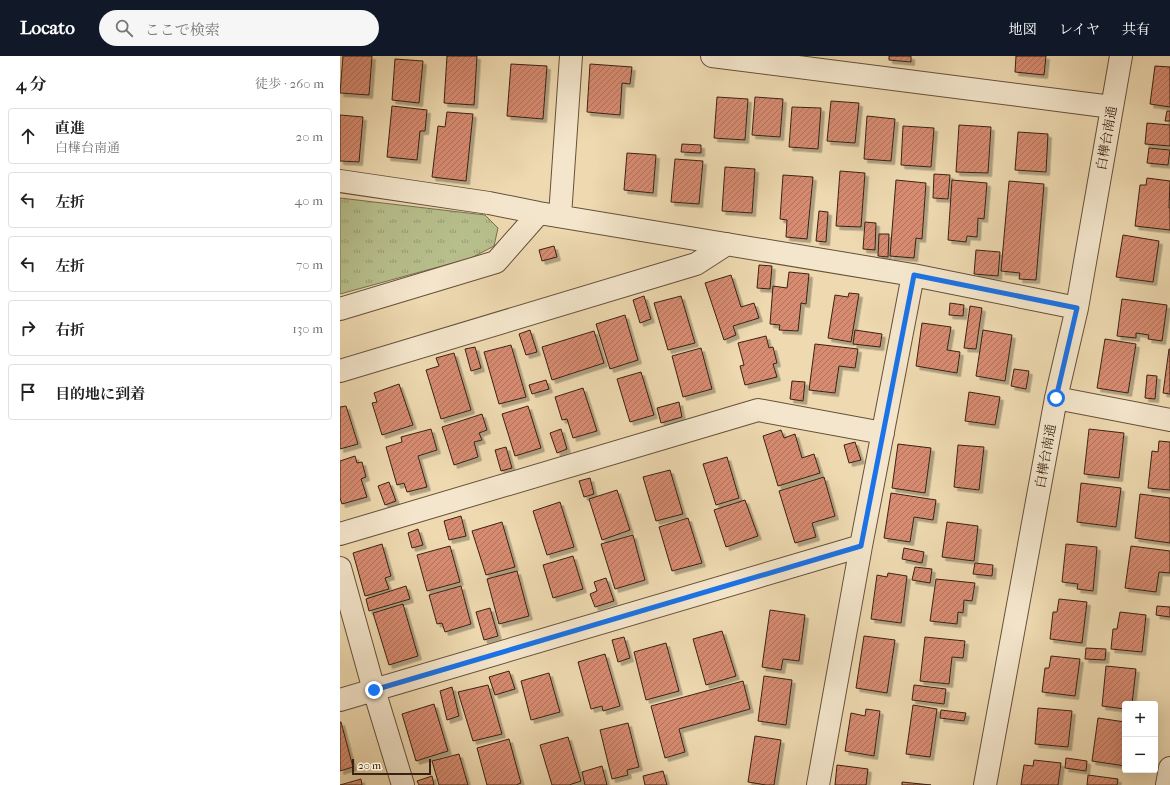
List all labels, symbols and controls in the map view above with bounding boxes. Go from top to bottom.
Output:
search box [99,10,379,46]
text: Locato [20,17,75,39]
icon: search [113,17,135,39]
text: ここで検索 [145,21,220,39]
text: 地図 [1009,21,1037,38]
text: レイヤ [1059,21,1100,38]
text: 共有 [1122,21,1150,38]
text: 4 分 [16,74,47,94]
text: 徒歩 · 260 m [255,76,324,91]
street label: 白樺台南通 [1093,105,1120,171]
text: 直進 [55,119,85,137]
icon: ahead [17,125,39,147]
text: 20 m [296,129,323,144]
text: 白樺台南通 [55,140,120,155]
icon: left [17,189,39,211]
text: 左折 [55,193,85,211]
text: 40 m [295,193,323,208]
icon: left [17,253,39,275]
text: 左折 [55,257,85,275]
text: 70 m [296,257,323,272]
icon: right [17,317,39,339]
text: 右折 [55,321,85,339]
text: 130 m [292,321,323,336]
icon: arrive [17,381,39,403]
text: 目的地に到着 [55,385,145,403]
route start [1047,389,1065,407]
street label: 白樺台南通 [1032,423,1059,489]
route end [365,681,383,699]
map controls [1122,701,1158,773]
button: + [1122,701,1158,737]
button: − [1122,737,1158,773]
scale bar [352,757,431,776]
text: 20 m [358,759,381,772]

